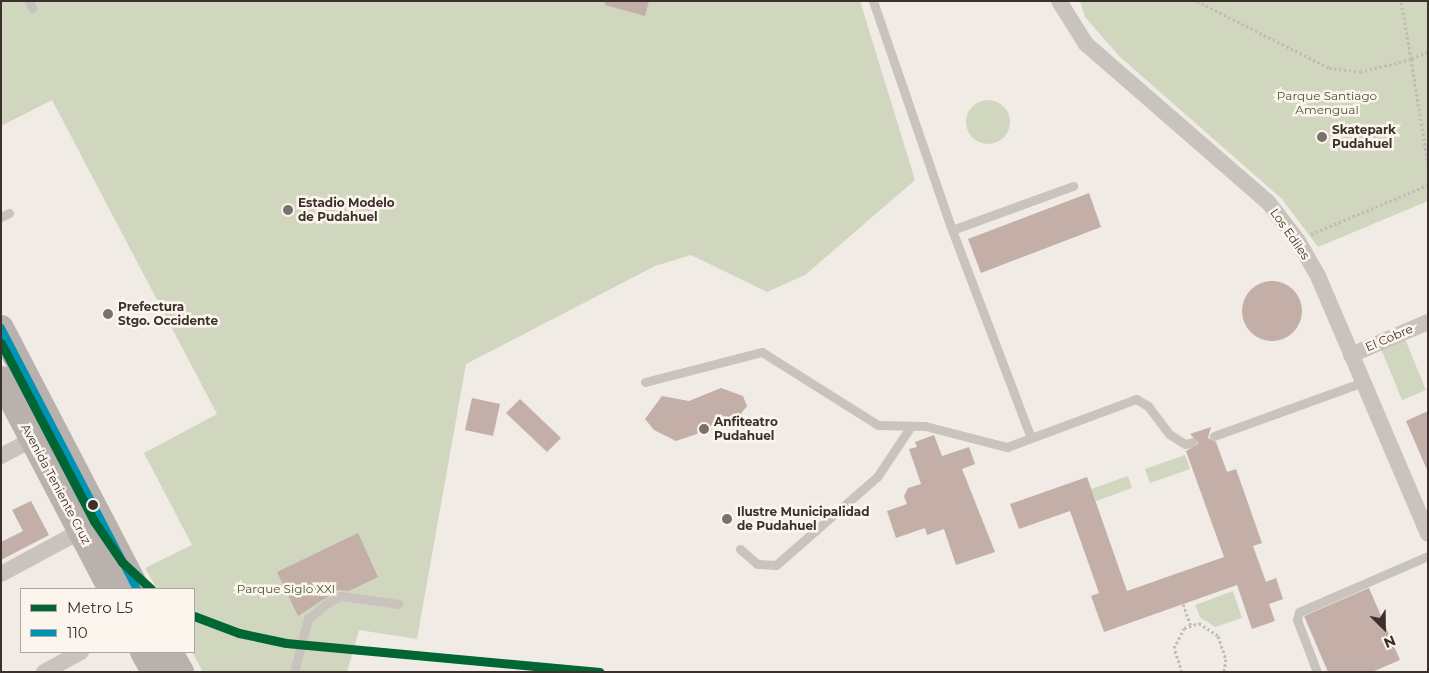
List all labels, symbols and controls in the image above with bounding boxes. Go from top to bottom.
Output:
park label: Parque Santiago Amengual [1277,89,1377,117]
place label: Skatepark Pudahuel [1332,123,1396,151]
marker: Skatepark Pudahuel [1316,131,1328,143]
place label: Estadio Modelo de Pudahuel [298,196,395,224]
marker: Estadio Modelo de Pudahuel [282,204,294,216]
street label: Los Ediles [1267,206,1313,262]
place label: Prefectura Stgo. Occidente [118,300,218,328]
marker: Prefectura Stgo. Occidente [102,308,114,320]
street label: El Cobre [1363,322,1415,354]
place label: Anfiteatro Pudahuel [714,415,778,443]
street label: Avenida Teniente Cruz [18,421,94,547]
marker: Anfiteatro Pudahuel [698,423,710,435]
unlabelled marker [88,500,98,510]
place label: Ilustre Municipalidad de Pudahuel [737,505,870,533]
marker: Ilustre Municipalidad de Pudahuel [721,513,733,525]
park label: Parque Siglo XXI [237,582,335,596]
legend [20,588,195,653]
text: Metro L5 [67,598,133,617]
north arrow [1359,603,1409,653]
text: 110 [67,623,88,642]
text: N [1381,631,1399,652]

